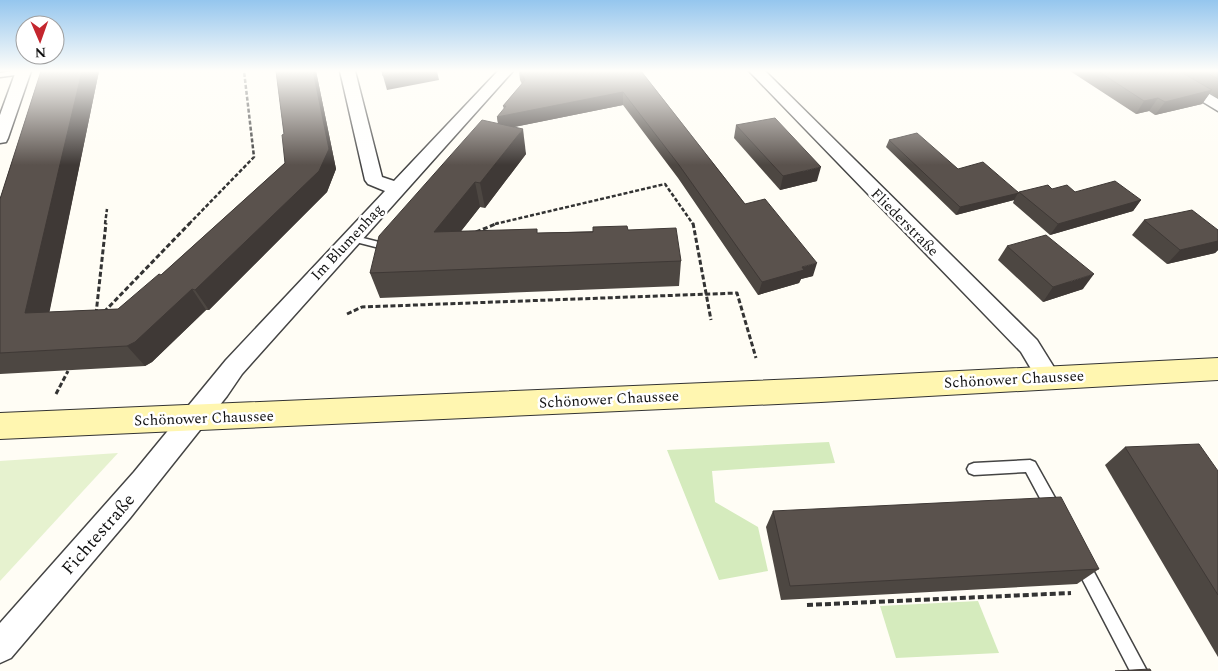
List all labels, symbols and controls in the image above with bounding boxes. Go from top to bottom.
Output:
north arrow [15,15,65,65]
text: N [34,42,47,63]
street label: Fliederstraße [865,183,944,262]
street label: Im Blumenhag [306,199,389,286]
street label: Schönower Chaussee [944,364,1085,395]
street label: Schönower Chaussee [539,384,680,415]
street label: Schönower Chaussee [134,405,274,432]
street label: Fichtestraße [55,488,142,581]

